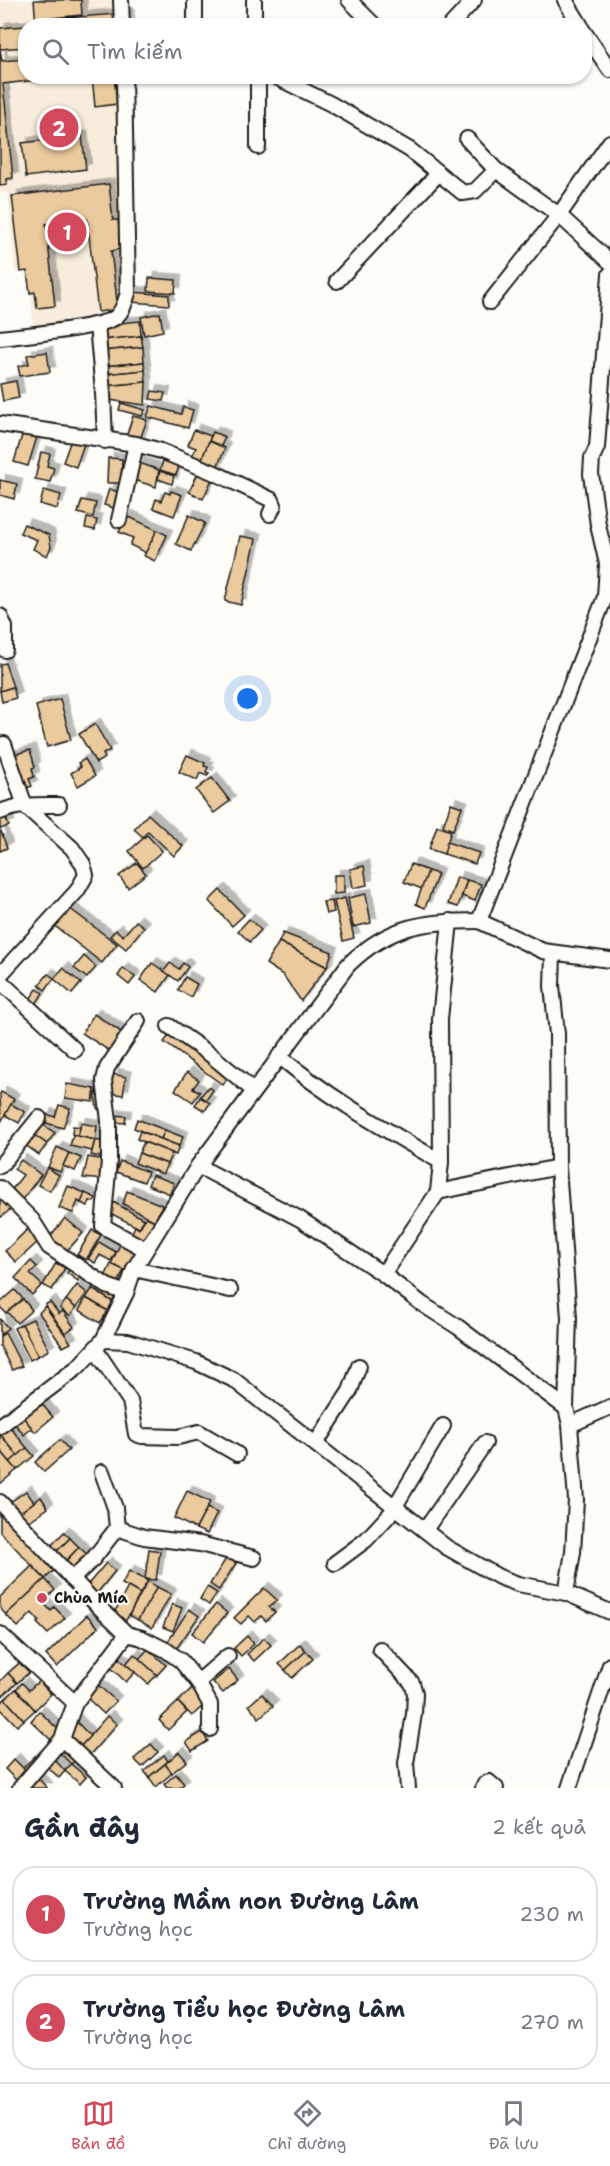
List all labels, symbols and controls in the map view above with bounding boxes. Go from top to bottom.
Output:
search box [18,18,592,84]
icon: search [39,35,72,68]
text: Tìm kiếm [87,37,183,66]
pin: 2 [40,106,78,150]
pin: 1 [48,210,86,254]
your location [233,684,262,713]
place label: Chùa Mía [54,1588,128,1608]
marker: Chùa Mía [35,1591,49,1605]
text: Gần đây [24,1810,140,1845]
text: 2 kết quả [492,1814,586,1840]
text: Trường Mầm non Đường Lâm [83,1887,419,1916]
text: 1 [41,1901,50,1927]
text: 230 m [519,1901,584,1927]
text: Trường học [83,1916,193,1942]
text: Trường Tiểu học Đường Lâm [83,1995,405,2024]
text: 2 [39,2009,53,2035]
text: 270 m [520,2009,584,2035]
text: Trường học [83,2024,193,2050]
tab: Bản đồ [71,2097,125,2154]
tab: Chỉ đường [268,2097,346,2154]
tab: Đã lưu [489,2097,539,2154]

